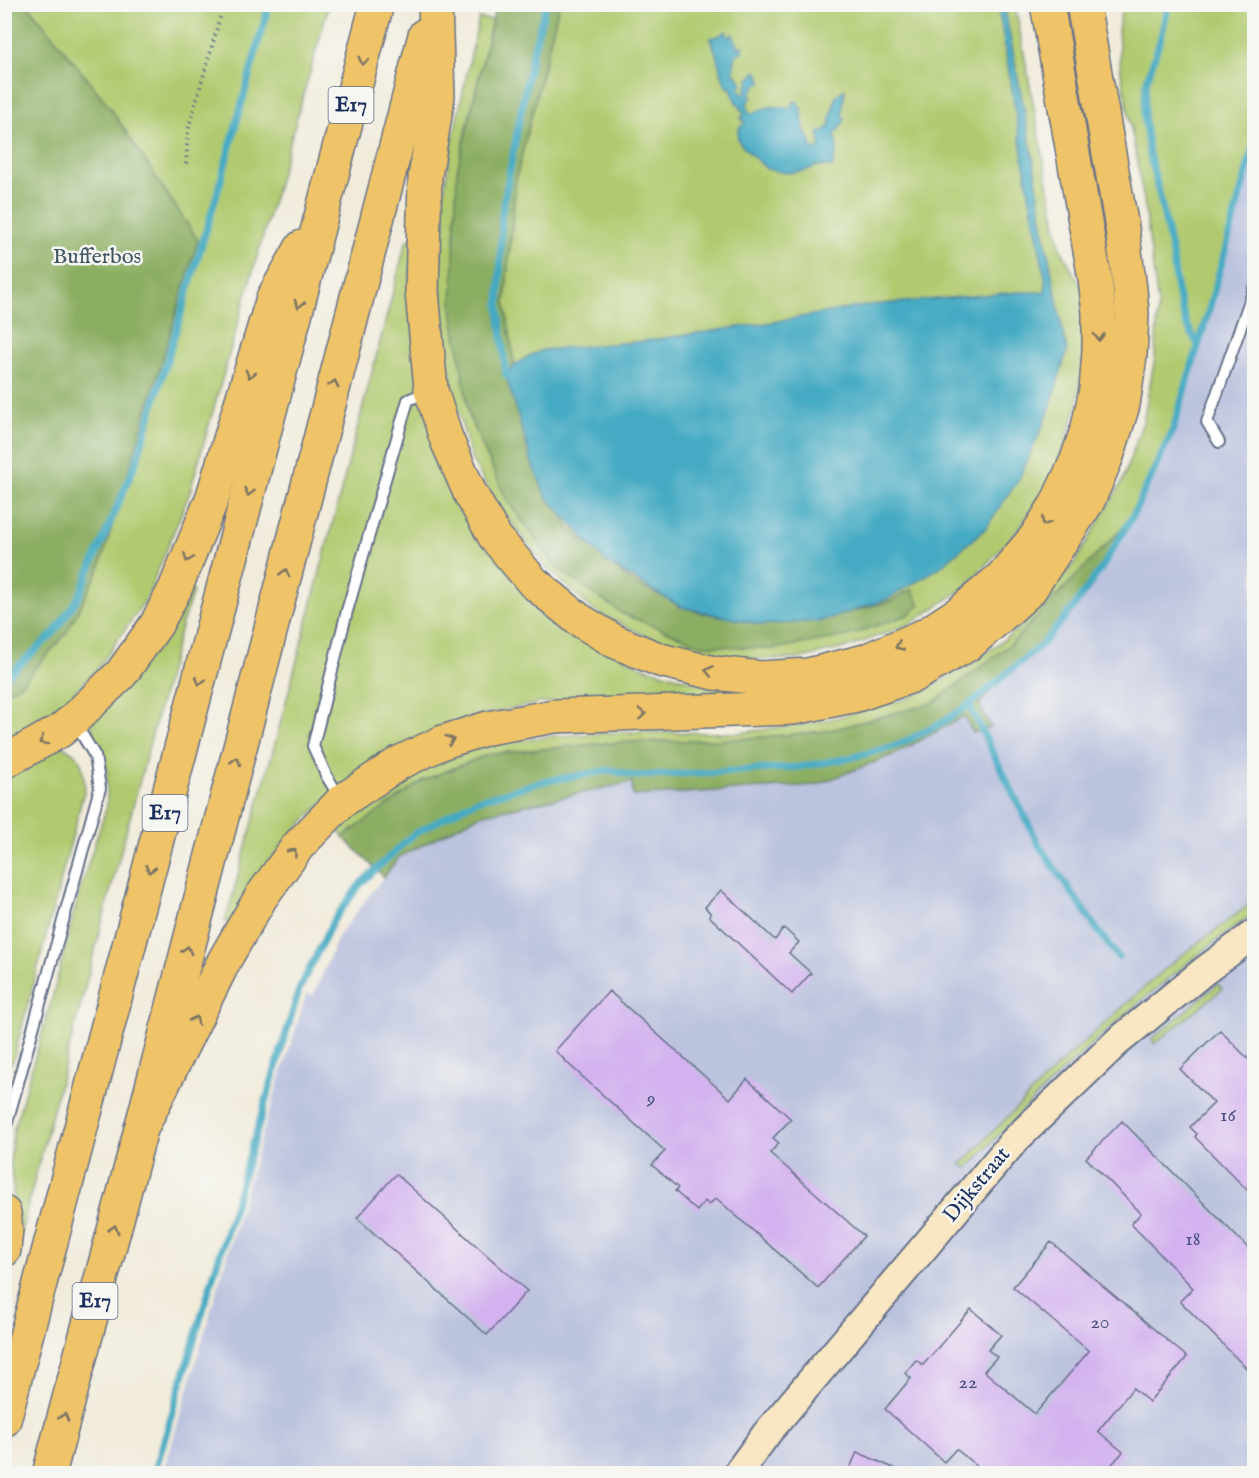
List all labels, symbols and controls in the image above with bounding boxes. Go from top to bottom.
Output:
one-way arrow [357,56,370,66]
road number: E17 [328,87,374,123]
park label: Bufferbos [53,243,141,271]
one-way arrow [294,299,307,309]
one-way arrow [1093,333,1105,342]
one-way arrow [245,368,257,379]
one-way arrow [327,379,340,389]
one-way arrow [244,487,257,497]
one-way arrow [1041,515,1052,526]
one-way arrow [183,552,195,563]
one-way arrow [278,568,291,578]
one-way arrow [895,639,906,651]
one-way arrow [705,665,715,678]
one-way arrow [194,676,207,686]
one-way arrow [637,707,646,720]
one-way arrow [39,733,49,745]
one-way arrow [444,735,455,747]
one-way arrow [229,757,242,767]
road number: E17 [142,795,188,831]
one-way arrow [286,848,297,859]
one-way arrow [145,863,157,874]
one-way arrow [180,945,192,956]
one-way arrow [187,1015,199,1026]
house number: 9 [646,1086,655,1111]
house number: 16 [1220,1103,1237,1128]
street label: Dijkstraat [937,1141,1017,1229]
one-way arrow [107,1224,119,1234]
house number: 18 [1185,1227,1201,1252]
road number: E17 [72,1283,118,1319]
house number: 20 [1090,1310,1110,1335]
house number: 22 [959,1370,977,1395]
one-way arrow [56,1412,69,1422]

